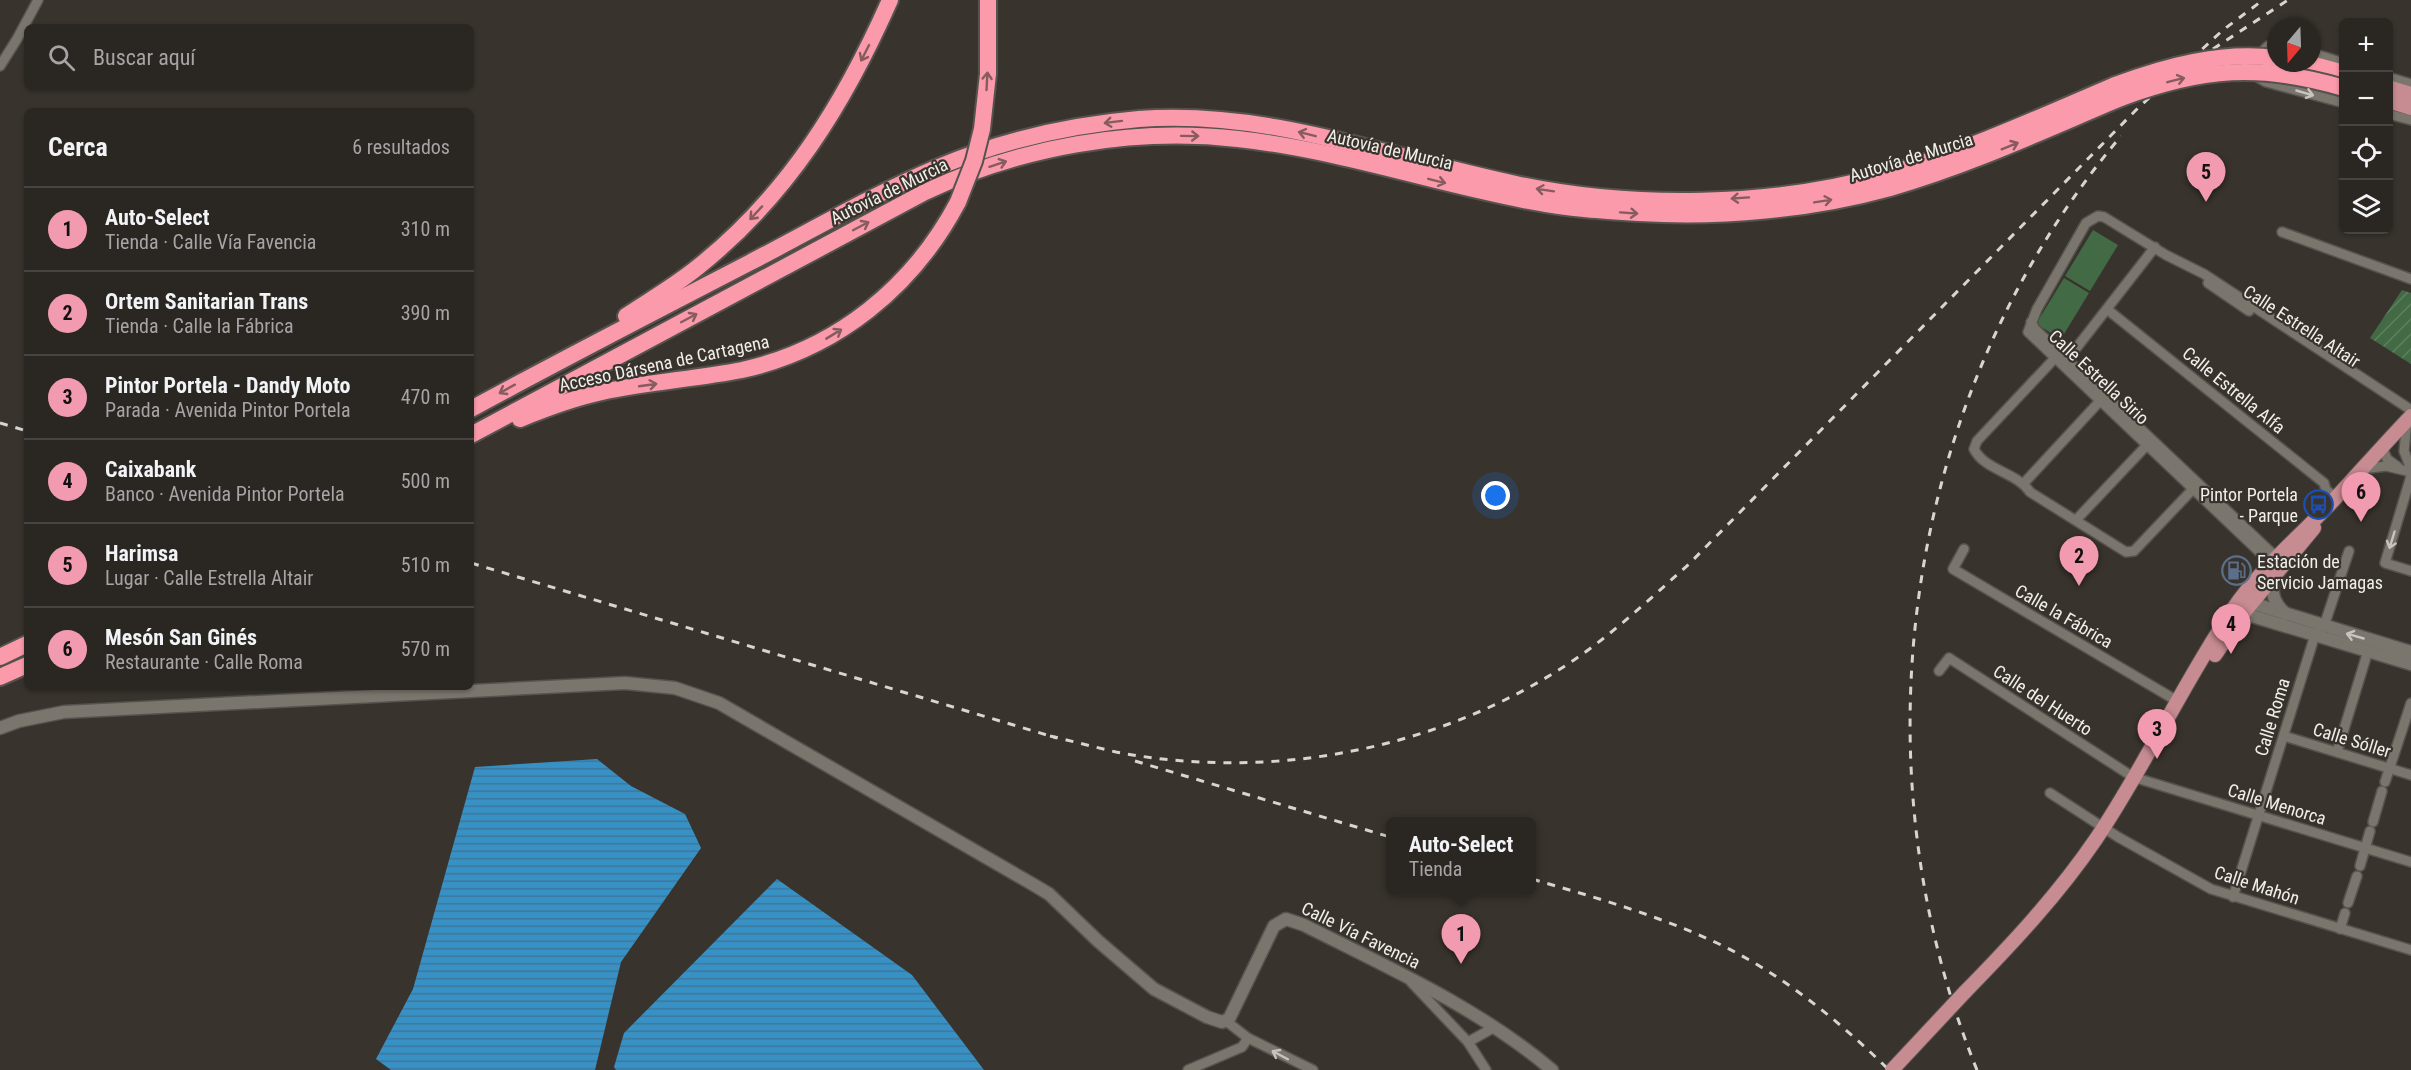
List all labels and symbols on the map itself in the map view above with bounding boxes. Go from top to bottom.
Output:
north arrow [2267,18,2321,72]
one-way arrow [859,44,871,62]
one-way arrow [982,72,993,92]
one-way arrow [2166,74,2185,86]
one-way arrow [2295,88,2314,99]
one-way arrow [1104,117,1124,128]
street label: Autovía de Murcia [1325,124,1455,174]
one-way arrow [1298,127,1317,139]
street label: Autovía de Murcia [1847,128,1975,186]
one-way arrow [1180,130,1200,142]
one-way arrow [2000,139,2019,150]
pin: 5 [2186,152,2226,202]
street label: Autovía de Murcia [827,154,951,228]
one-way arrow [988,158,1007,169]
one-way arrow [1427,175,1446,187]
one-way arrow [1536,184,1556,195]
one-way arrow [1730,192,1750,203]
one-way arrow [1813,196,1833,207]
one-way arrow [749,206,763,221]
one-way arrow [1619,207,1639,218]
one-way arrow [852,220,869,232]
street label: Calle Estrella Altair [2240,280,2365,372]
one-way arrow [680,312,697,324]
street label: Calle Estrella Sirio [2045,325,2153,429]
one-way arrow [825,328,842,340]
street label: Acceso Dársena de Cartagena [557,330,771,396]
street label: Calle Estrella Alfa [2179,342,2289,438]
one-way arrow [637,379,657,390]
one-way arrow [499,384,517,395]
pin: 6 [2342,472,2380,522]
your location [1481,481,1510,510]
place label: Pintor Portela - Parque [2200,484,2298,526]
bus stop icon: Pintor Portela - Parque [2303,488,2335,520]
one-way arrow [2386,530,2397,549]
pin: 2 [2060,536,2098,586]
place label: Estación de Servicio Jamagas [2257,551,2383,593]
fuel station icon: Estación de Servicio Jamagas [2220,555,2252,587]
street label: Calle la Fábrica [2012,580,2116,652]
pin: 4 [2212,604,2250,654]
one-way arrow [2346,629,2365,641]
street label: Calle del Huerto [1990,660,2096,740]
street label: Calle Roma [2250,675,2294,759]
pin: 3 [2138,710,2176,759]
street label: Calle Sóller [2311,718,2394,762]
street label: Calle Menorca [2225,779,2329,829]
street label: Calle Mahón [2212,861,2302,909]
street label: Calle Vía Favencia [1298,897,1424,973]
pin: 1 [1442,914,1480,964]
one-way arrow [1272,1049,1290,1060]

